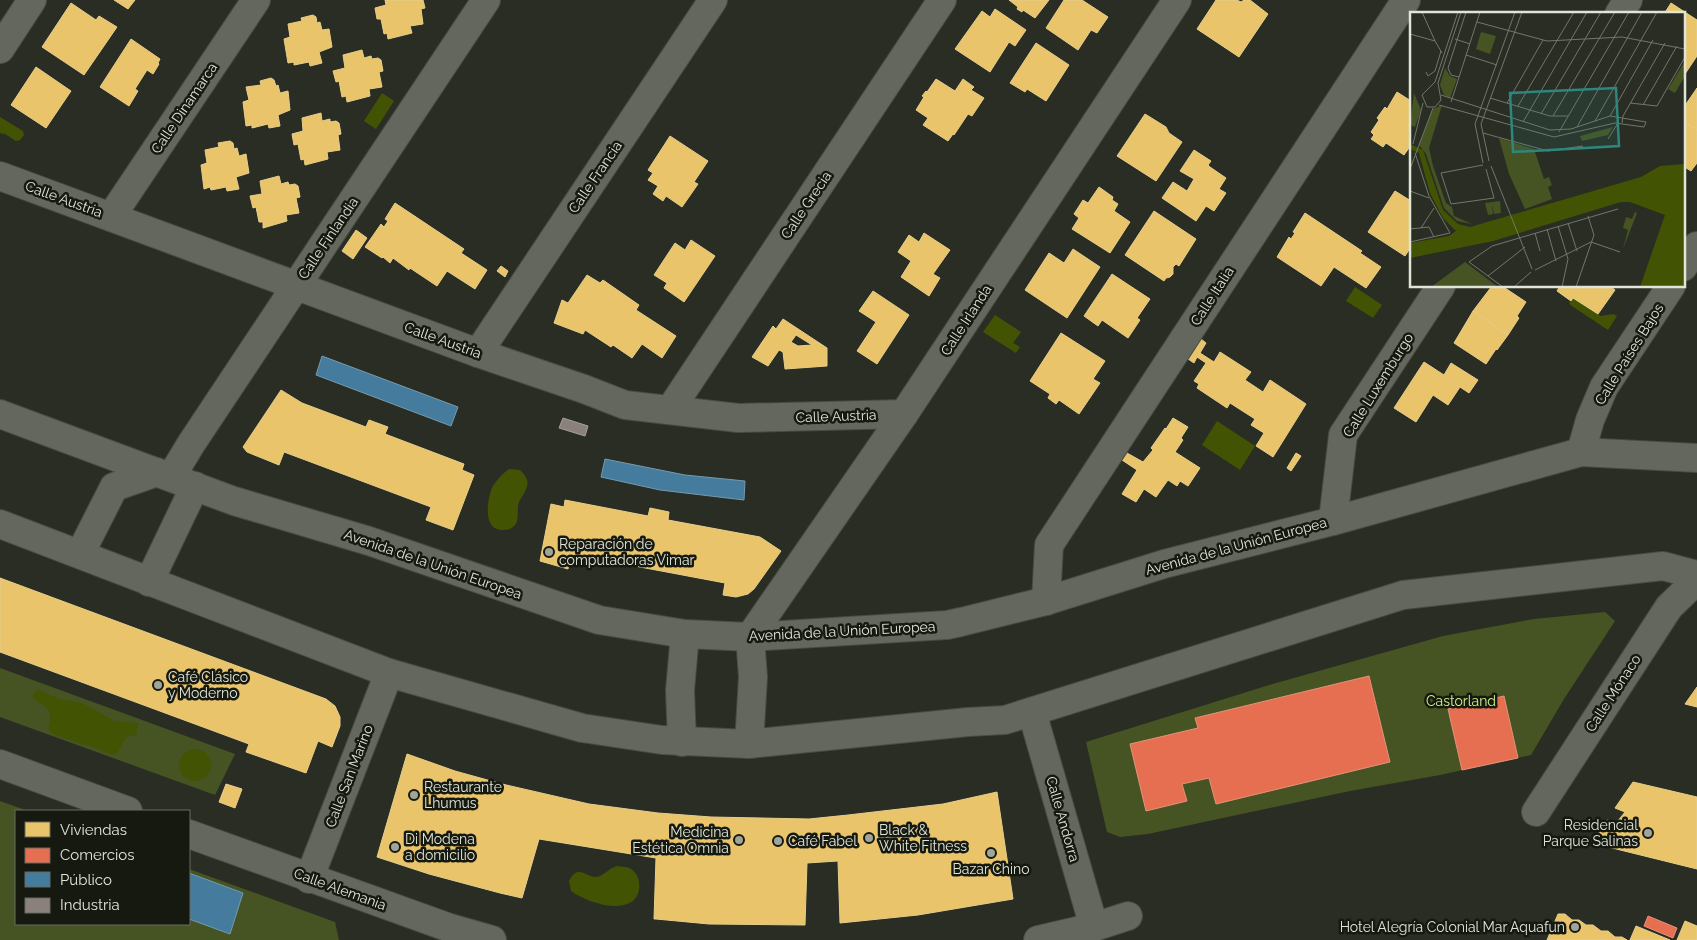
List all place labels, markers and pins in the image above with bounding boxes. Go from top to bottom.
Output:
place label: Reparación de computadoras Vimar [559,536,695,568]
marker: Reparación de computadoras Vimar [543,546,555,558]
place label: Café Clásico y Moderno [168,669,248,701]
marker: Café Clásico y Moderno [152,679,164,691]
place label: Restaurante Lhumus [424,779,502,811]
marker: Restaurante Lhumus [408,789,420,801]
place label: Residencial Parque Salinas [1543,817,1638,849]
place label: Black & White Fitness [879,822,967,854]
place label: Medicina Estética Omnia [632,824,729,856]
marker: Residencial Parque Salinas [1642,827,1654,839]
place label: Di Modena a domicilio [405,831,475,863]
marker: Black & White Fitness [863,832,875,844]
place label: Café Fabel [788,833,857,849]
marker: Medicina Estética Omnia [733,834,745,846]
marker: Café Fabel [772,835,784,847]
marker: Di Modena a domicilio [389,841,401,853]
marker: Bazar Chino [985,847,997,859]
place label: Bazar Chino [953,861,1029,877]
place label: Hotel Alegría Colonial Mar Aquafun [1340,919,1565,935]
marker: Hotel Alegría Colonial Mar Aquafun [1569,921,1581,933]

